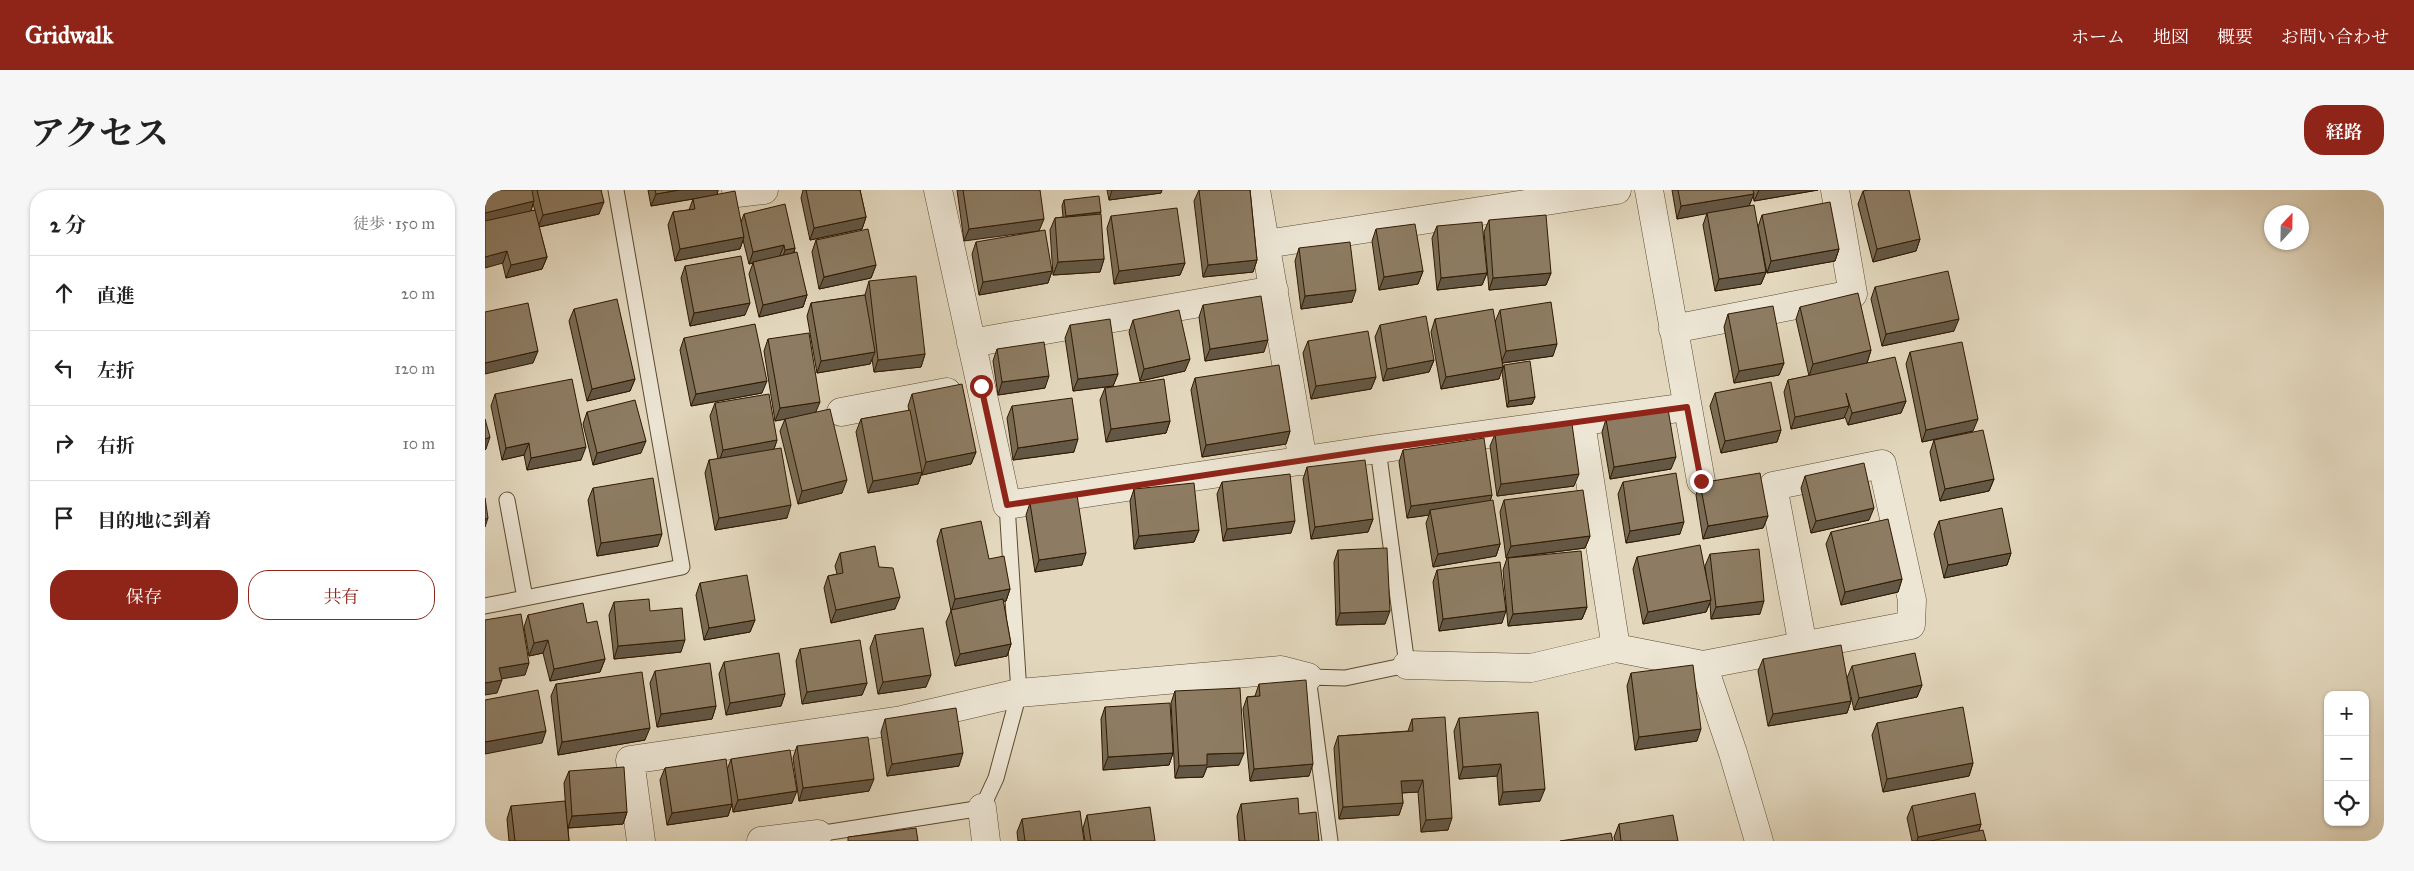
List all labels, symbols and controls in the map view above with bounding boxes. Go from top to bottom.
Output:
text: Gridwalk [25,20,113,50]
text: ホーム [2071,26,2125,48]
text: 地図 [2153,26,2189,48]
text: 概要 [2217,26,2253,48]
text: お問い合わせ [2281,26,2389,48]
button: 経路 [2304,105,2384,155]
text: アクセス [30,112,169,155]
north arrow [2264,205,2309,250]
text: 2 分 [50,212,86,238]
text: 徒歩 · 150 m [353,214,435,233]
icon: ahead [50,279,78,307]
text: 直進 [97,284,135,307]
text: 20 m [401,284,435,303]
icon: left [50,354,78,382]
text: 左折 [97,359,135,382]
text: 120 m [395,359,435,378]
route start [970,375,993,398]
icon: right [50,429,78,457]
text: 右折 [97,434,135,457]
text: 10 m [403,434,435,453]
route end [1690,470,1713,493]
icon: arrive [50,504,78,532]
text: 目的地に到着 [97,509,211,532]
button: 保存 [50,570,238,620]
button: 共有 [248,570,435,620]
map controls [2324,691,2369,826]
button: + [2324,691,2369,736]
button: − [2324,736,2369,781]
button: locate [2324,781,2369,826]

